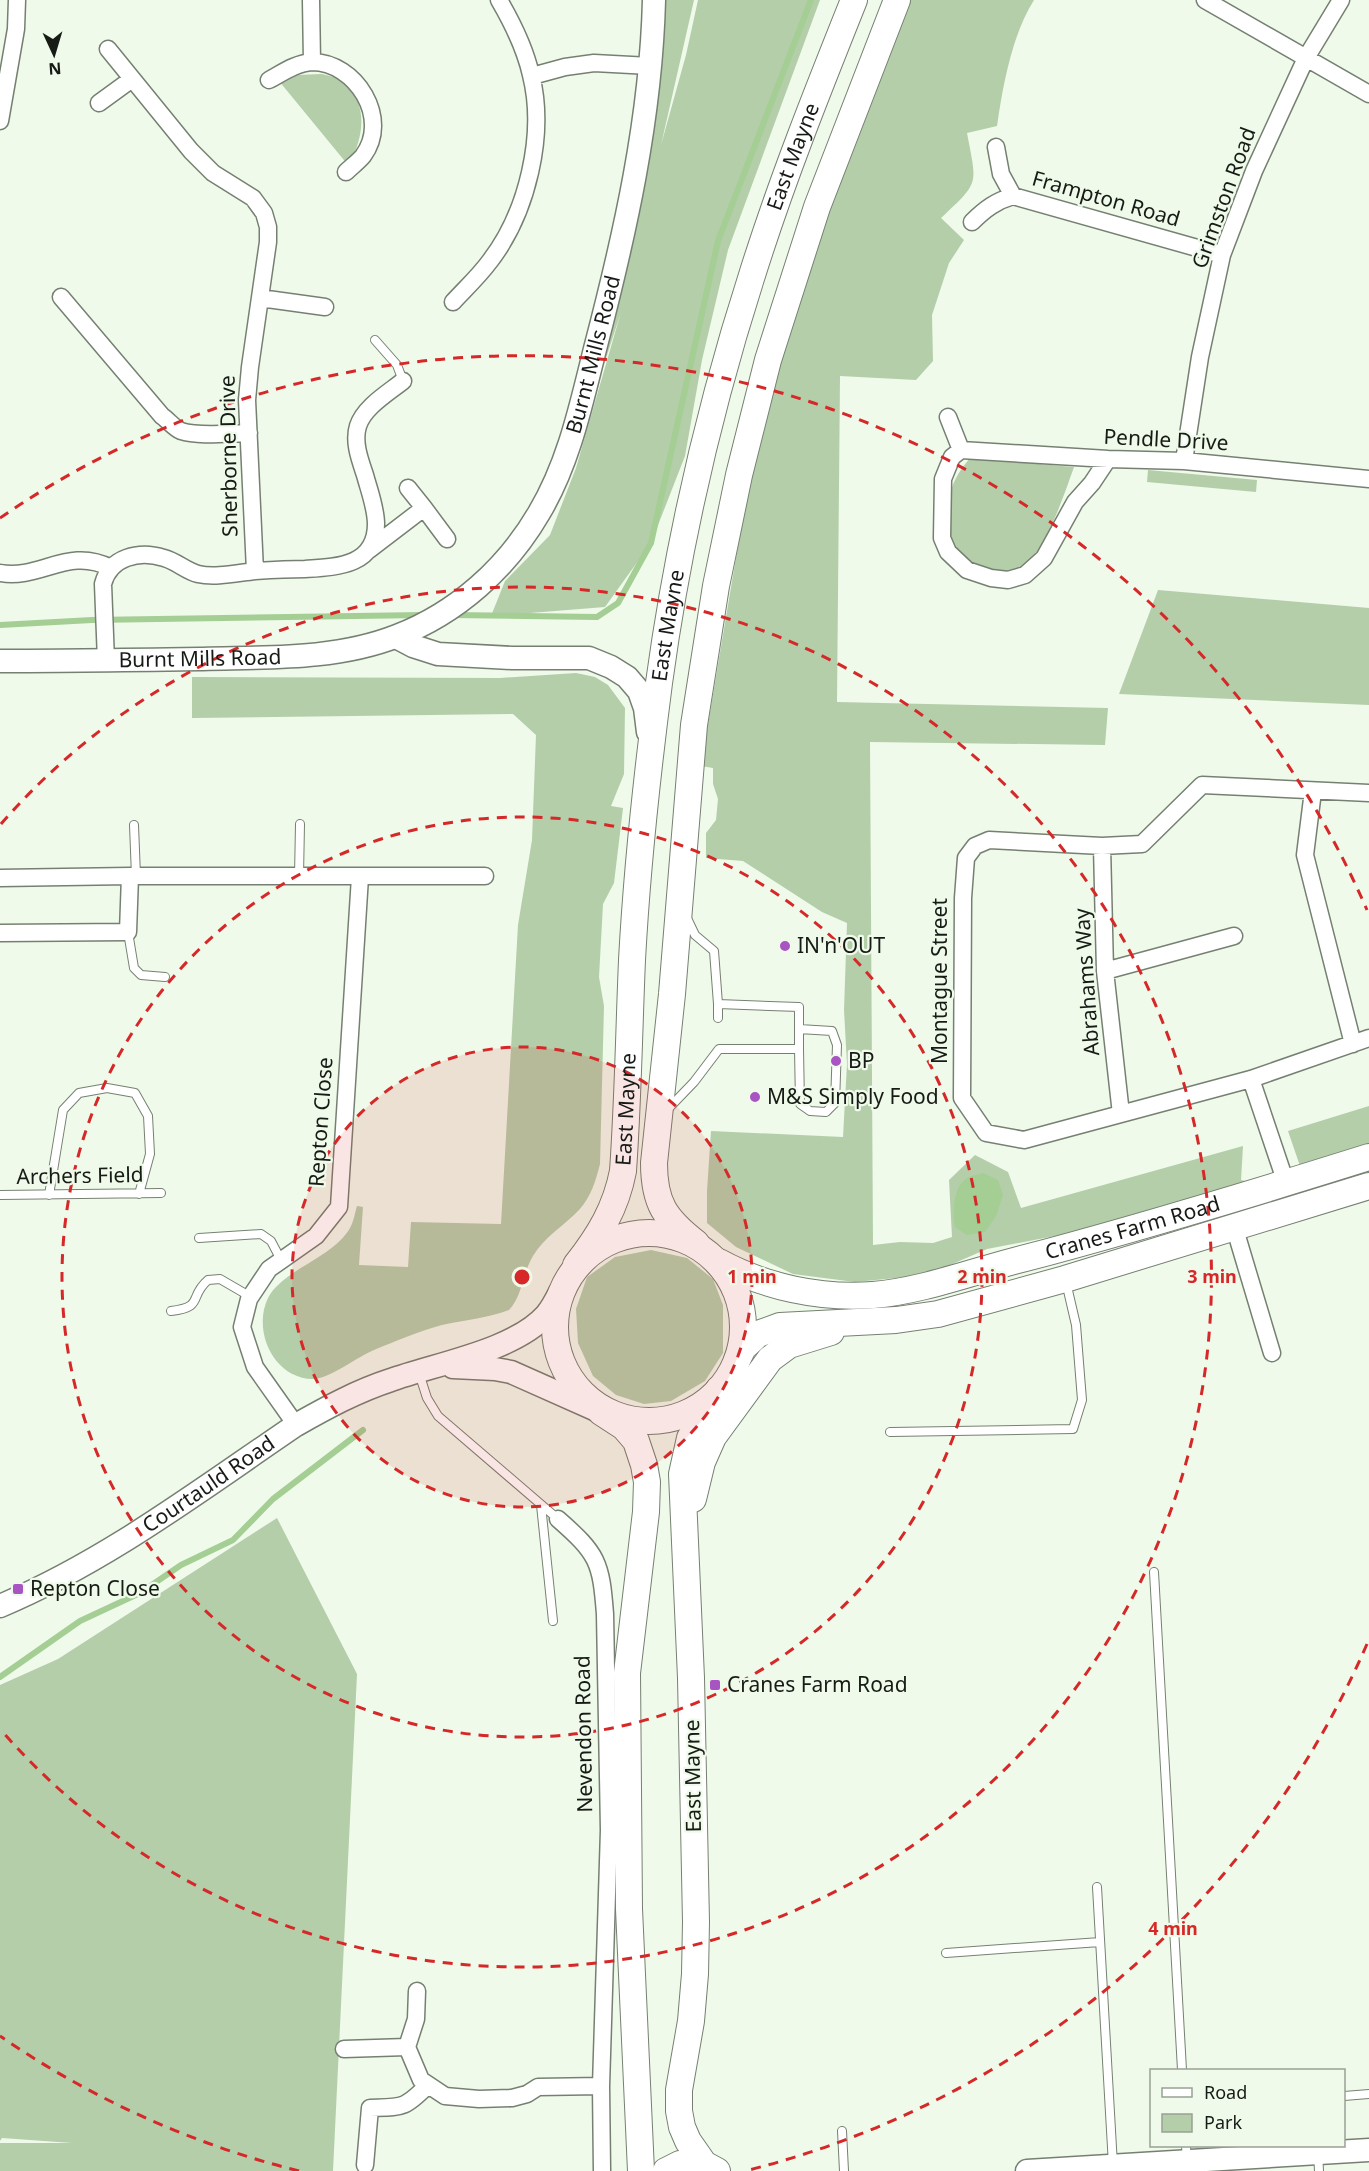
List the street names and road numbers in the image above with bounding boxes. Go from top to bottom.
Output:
street label: East Mayne [760,98,825,214]
street label: Grimston Road [1185,123,1262,272]
street label: Frampton Road [1029,164,1184,233]
street label: Burnt Mills Road [559,272,626,437]
street label: Sherborne Drive [213,375,243,537]
street label: Pendle Drive [1103,422,1229,456]
street label: East Mayne [644,567,690,683]
street label: Burnt Mills Road [118,642,282,673]
street label: Montague Street [925,898,953,1064]
street label: Abrahams Way [1067,907,1105,1057]
street label: East Mayne [608,1052,642,1167]
street label: Repton Close [302,1056,338,1188]
street label: Archers Field [16,1160,144,1190]
street label: Cranes Farm Road [1042,1189,1223,1265]
street label: Courtauld Road [137,1429,280,1539]
street label: Nevendon Road [568,1655,598,1813]
street label: East Mayne [677,1719,707,1833]

